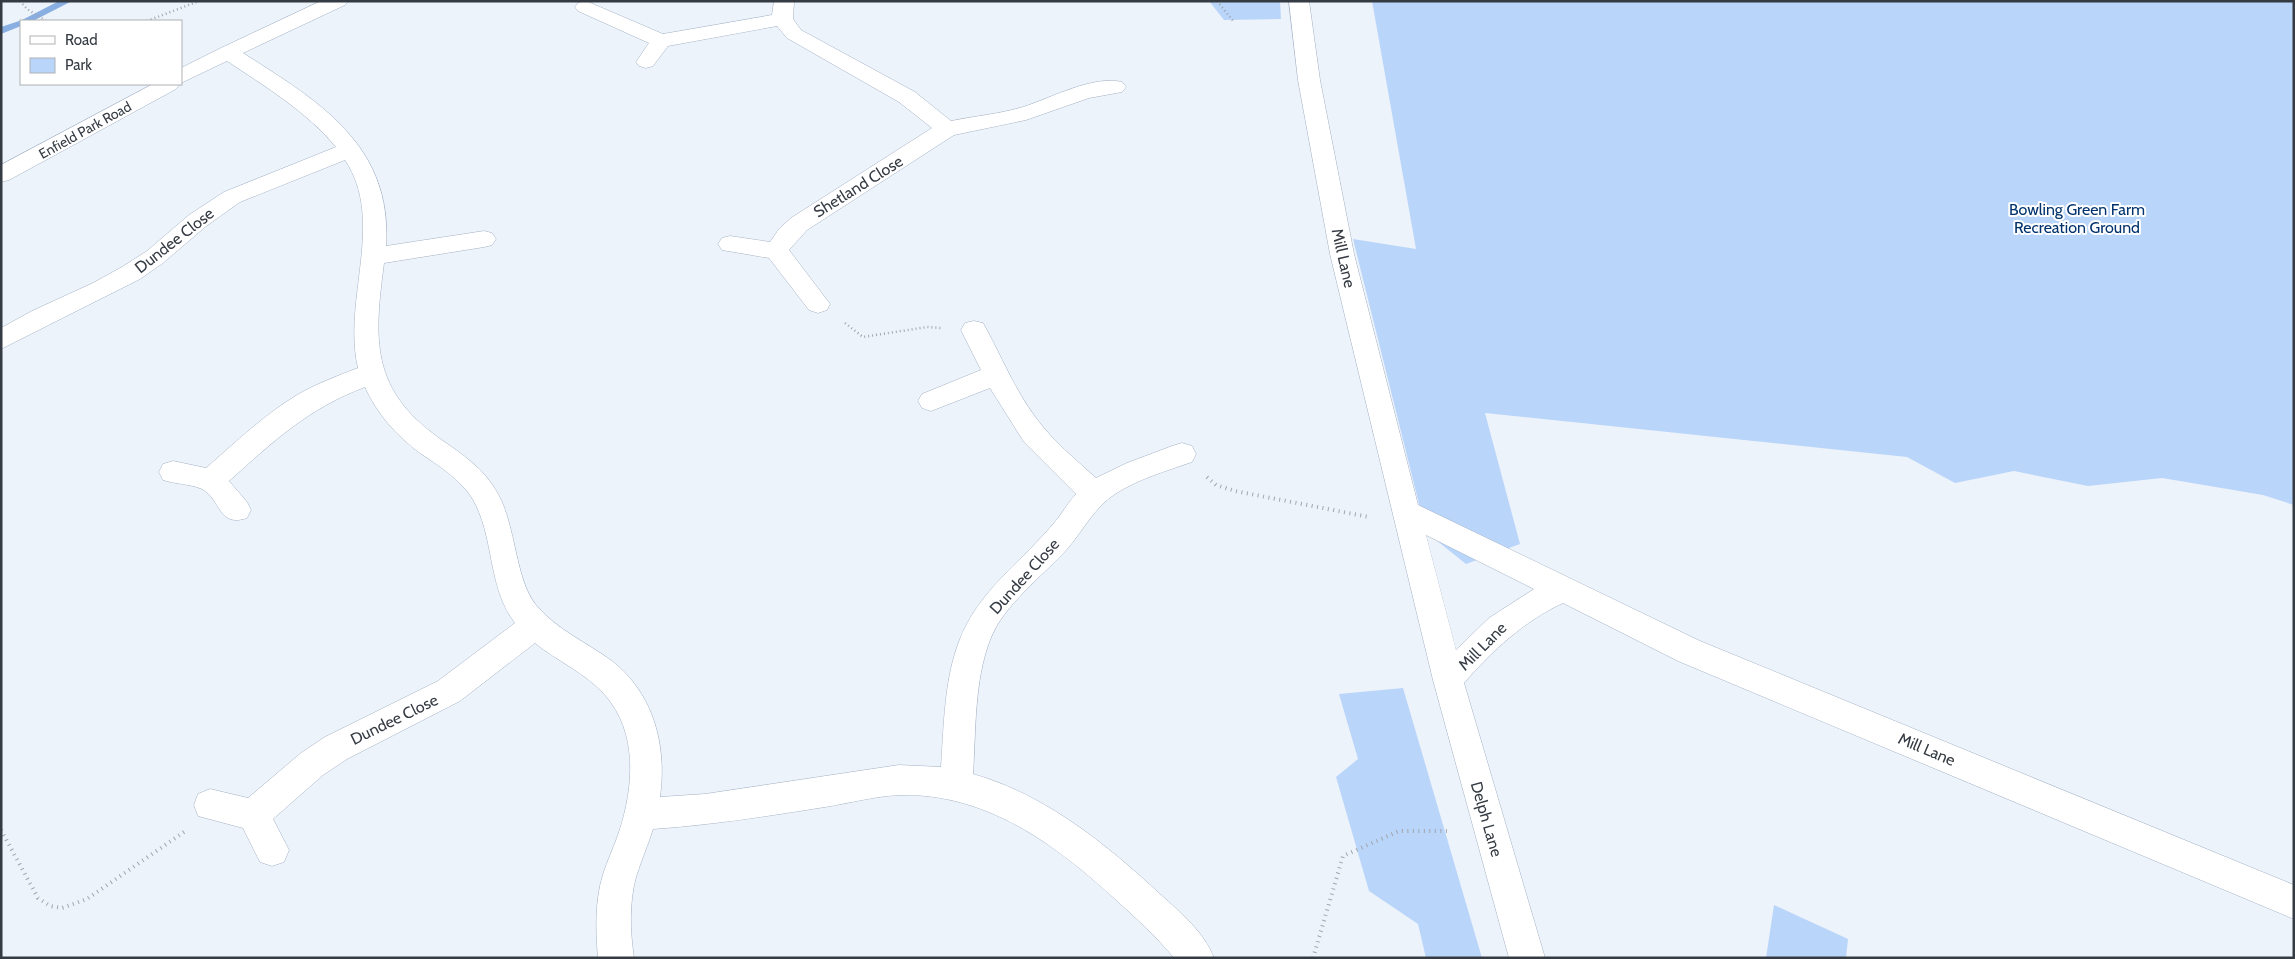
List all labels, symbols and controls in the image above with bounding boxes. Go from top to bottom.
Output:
legend [20,20,182,85]
text: Road [65,31,98,49]
text: Park [65,56,92,74]
street label: Enfield Park Road [36,97,134,163]
street label: Shetland Close [810,151,906,221]
park label: Bowling Green Farm Recreation Ground [2009,200,2145,237]
street label: Dundee Close [131,204,218,277]
street label: Mill Lane [1327,227,1360,290]
street label: Dundee Close [986,535,1063,618]
street label: Mill Lane [1454,618,1510,674]
street label: Dundee Close [347,690,441,749]
street label: Mill Lane [1895,729,1958,770]
street label: Delph Lane [1467,779,1506,859]

